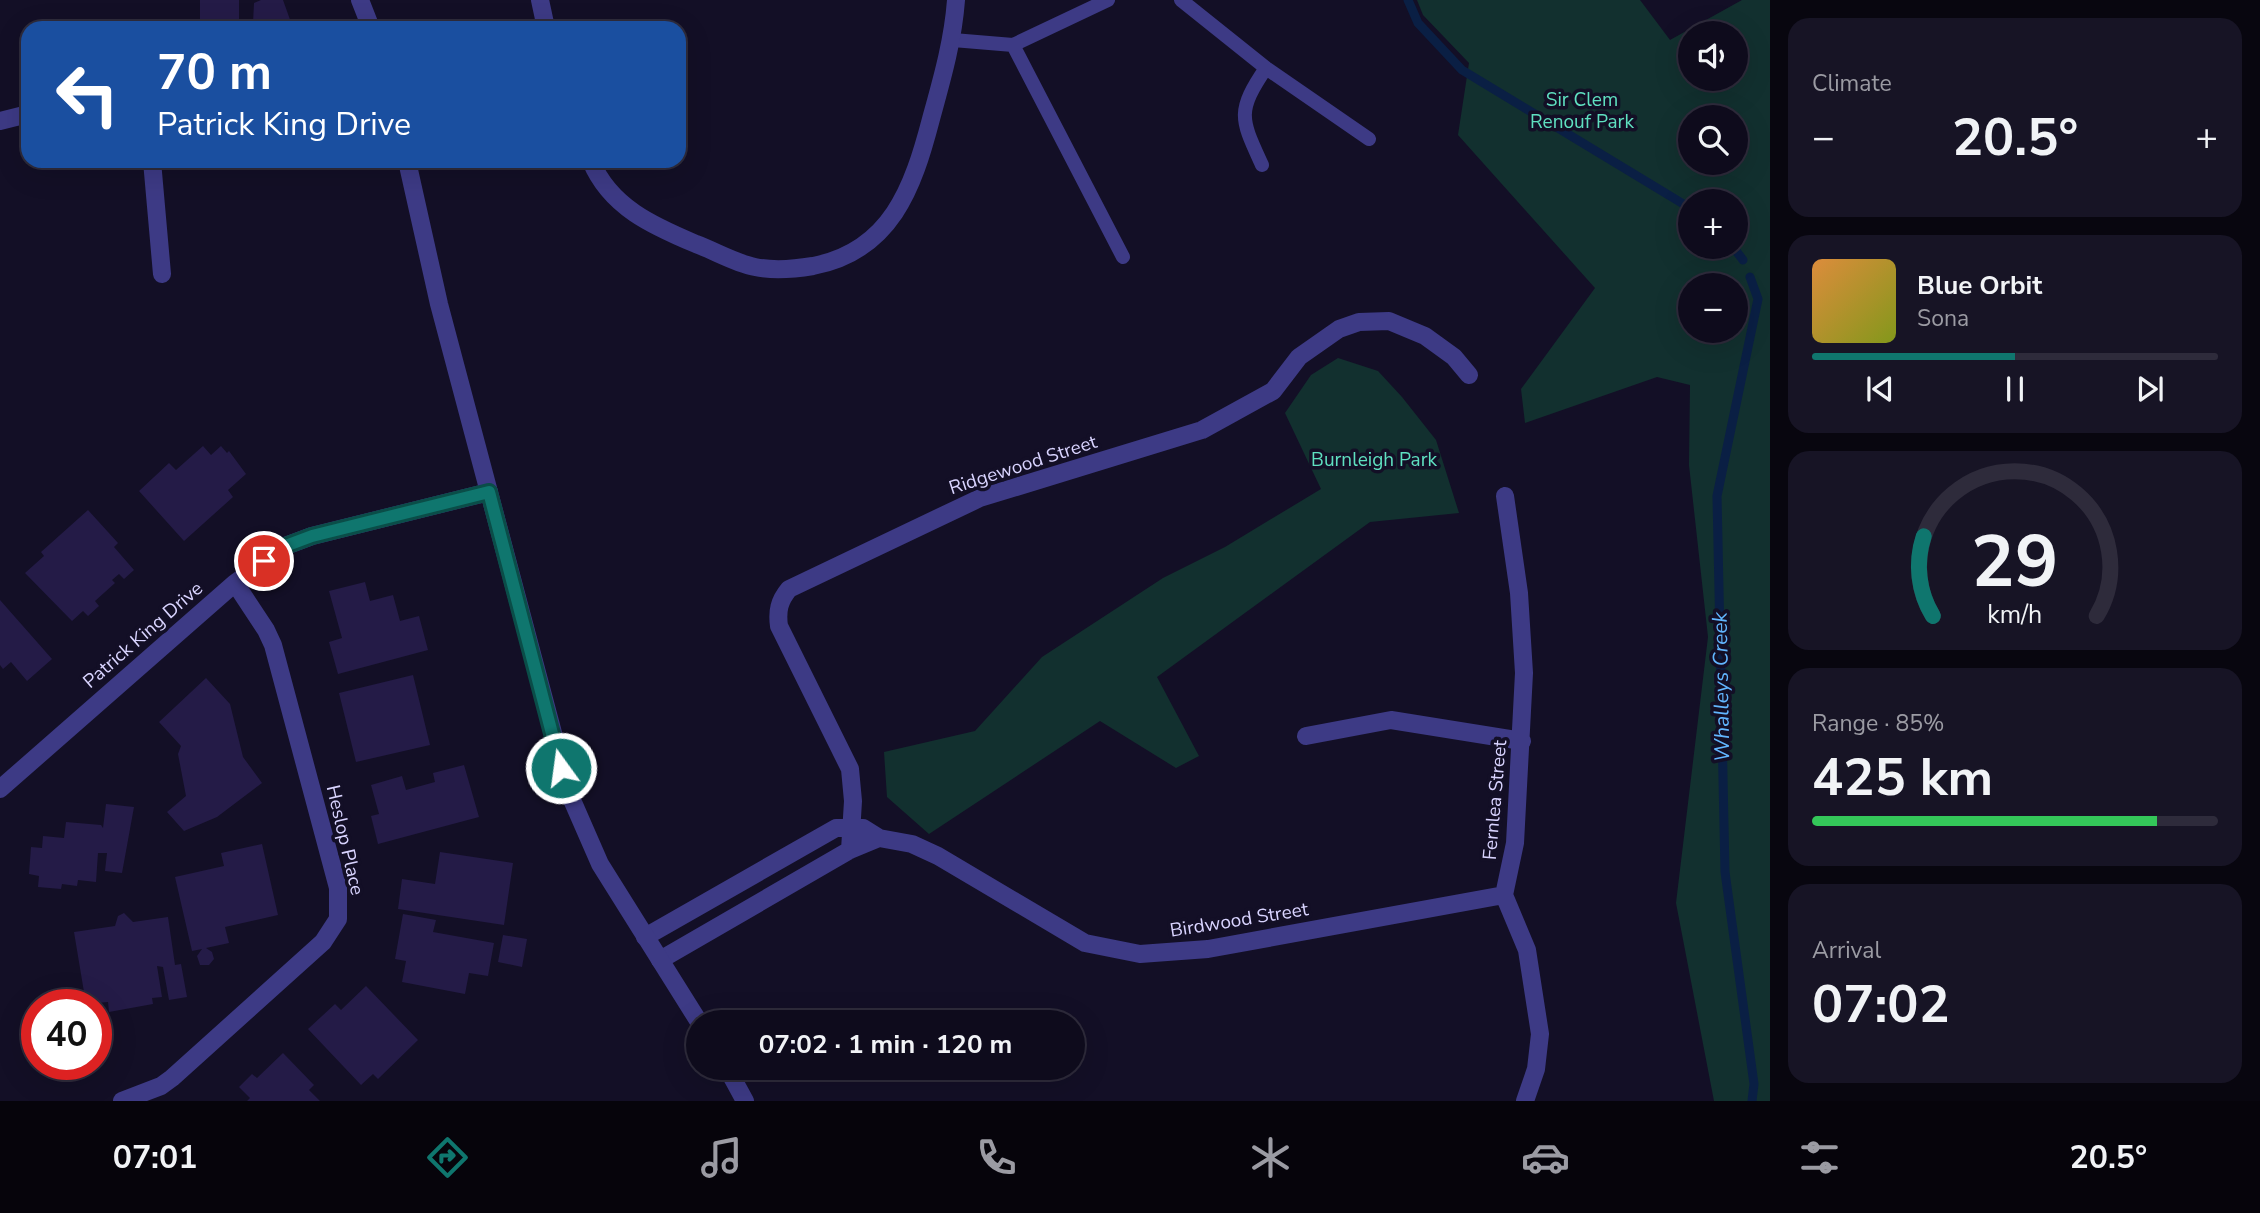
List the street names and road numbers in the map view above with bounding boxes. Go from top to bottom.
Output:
street label: Ridgewood Street [946,429,1101,501]
street label: Patrick King Drive [78,576,208,694]
street label: Fernlea Street [1477,739,1513,861]
street label: Heslop Place [320,782,370,898]
street label: Birdwood Street [1168,896,1310,944]

